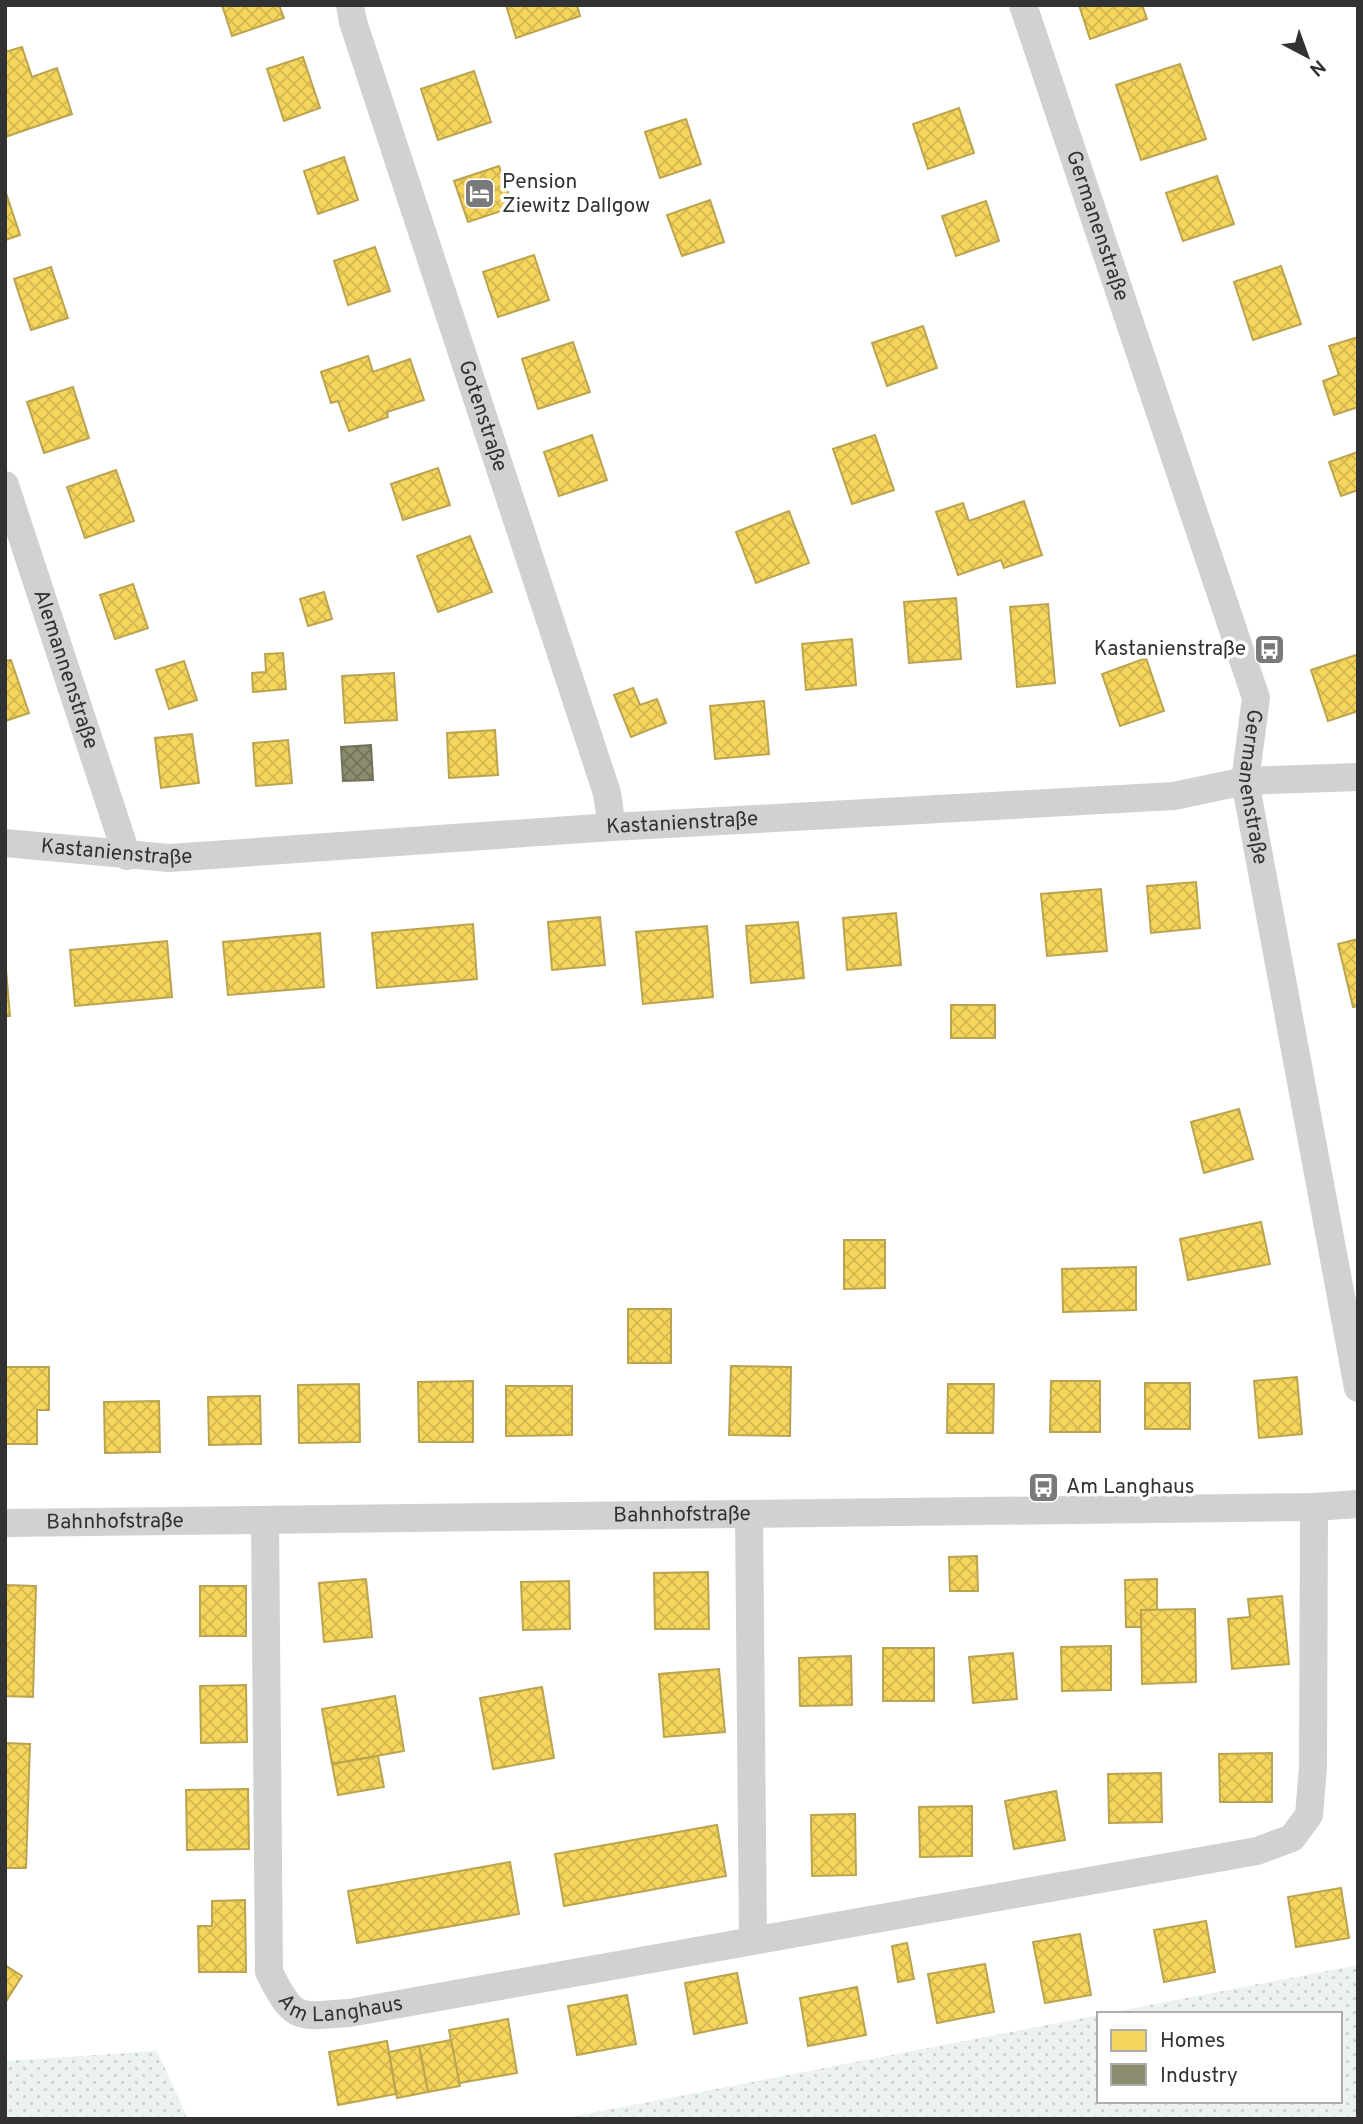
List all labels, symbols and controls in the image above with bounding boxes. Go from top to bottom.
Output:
north arrow [1272,21,1342,91]
text: N [1304,54,1330,81]
street label: Germanenstraße [1059,147,1135,305]
place label: Pension Ziewitz Dallgow [502,169,650,220]
hotel icon: Pension Ziewitz Dallgow [462,177,496,211]
street label: Gotenstraße [452,357,514,475]
street label: Alemannenstraße [27,586,104,753]
bus stop icon: Kastanienstraße [1252,632,1286,666]
place label: Kastanienstraße [1094,636,1246,663]
street label: Germanenstraße [1231,707,1274,867]
street label: Kastanienstraße [605,805,759,841]
street label: Kastanienstraße [39,833,193,871]
bus stop icon: Am Langhaus [1026,1470,1060,1504]
place label: Am Langhaus [1066,1474,1195,1501]
street label: Bahnhofstraße [613,1500,751,1529]
street label: Bahnhofstraße [46,1507,184,1536]
street label: Am Langhaus [271,1988,405,2029]
legend [1097,2012,1342,2103]
text: Homes [1160,2028,1225,2055]
text: Industry [1160,2063,1238,2090]

